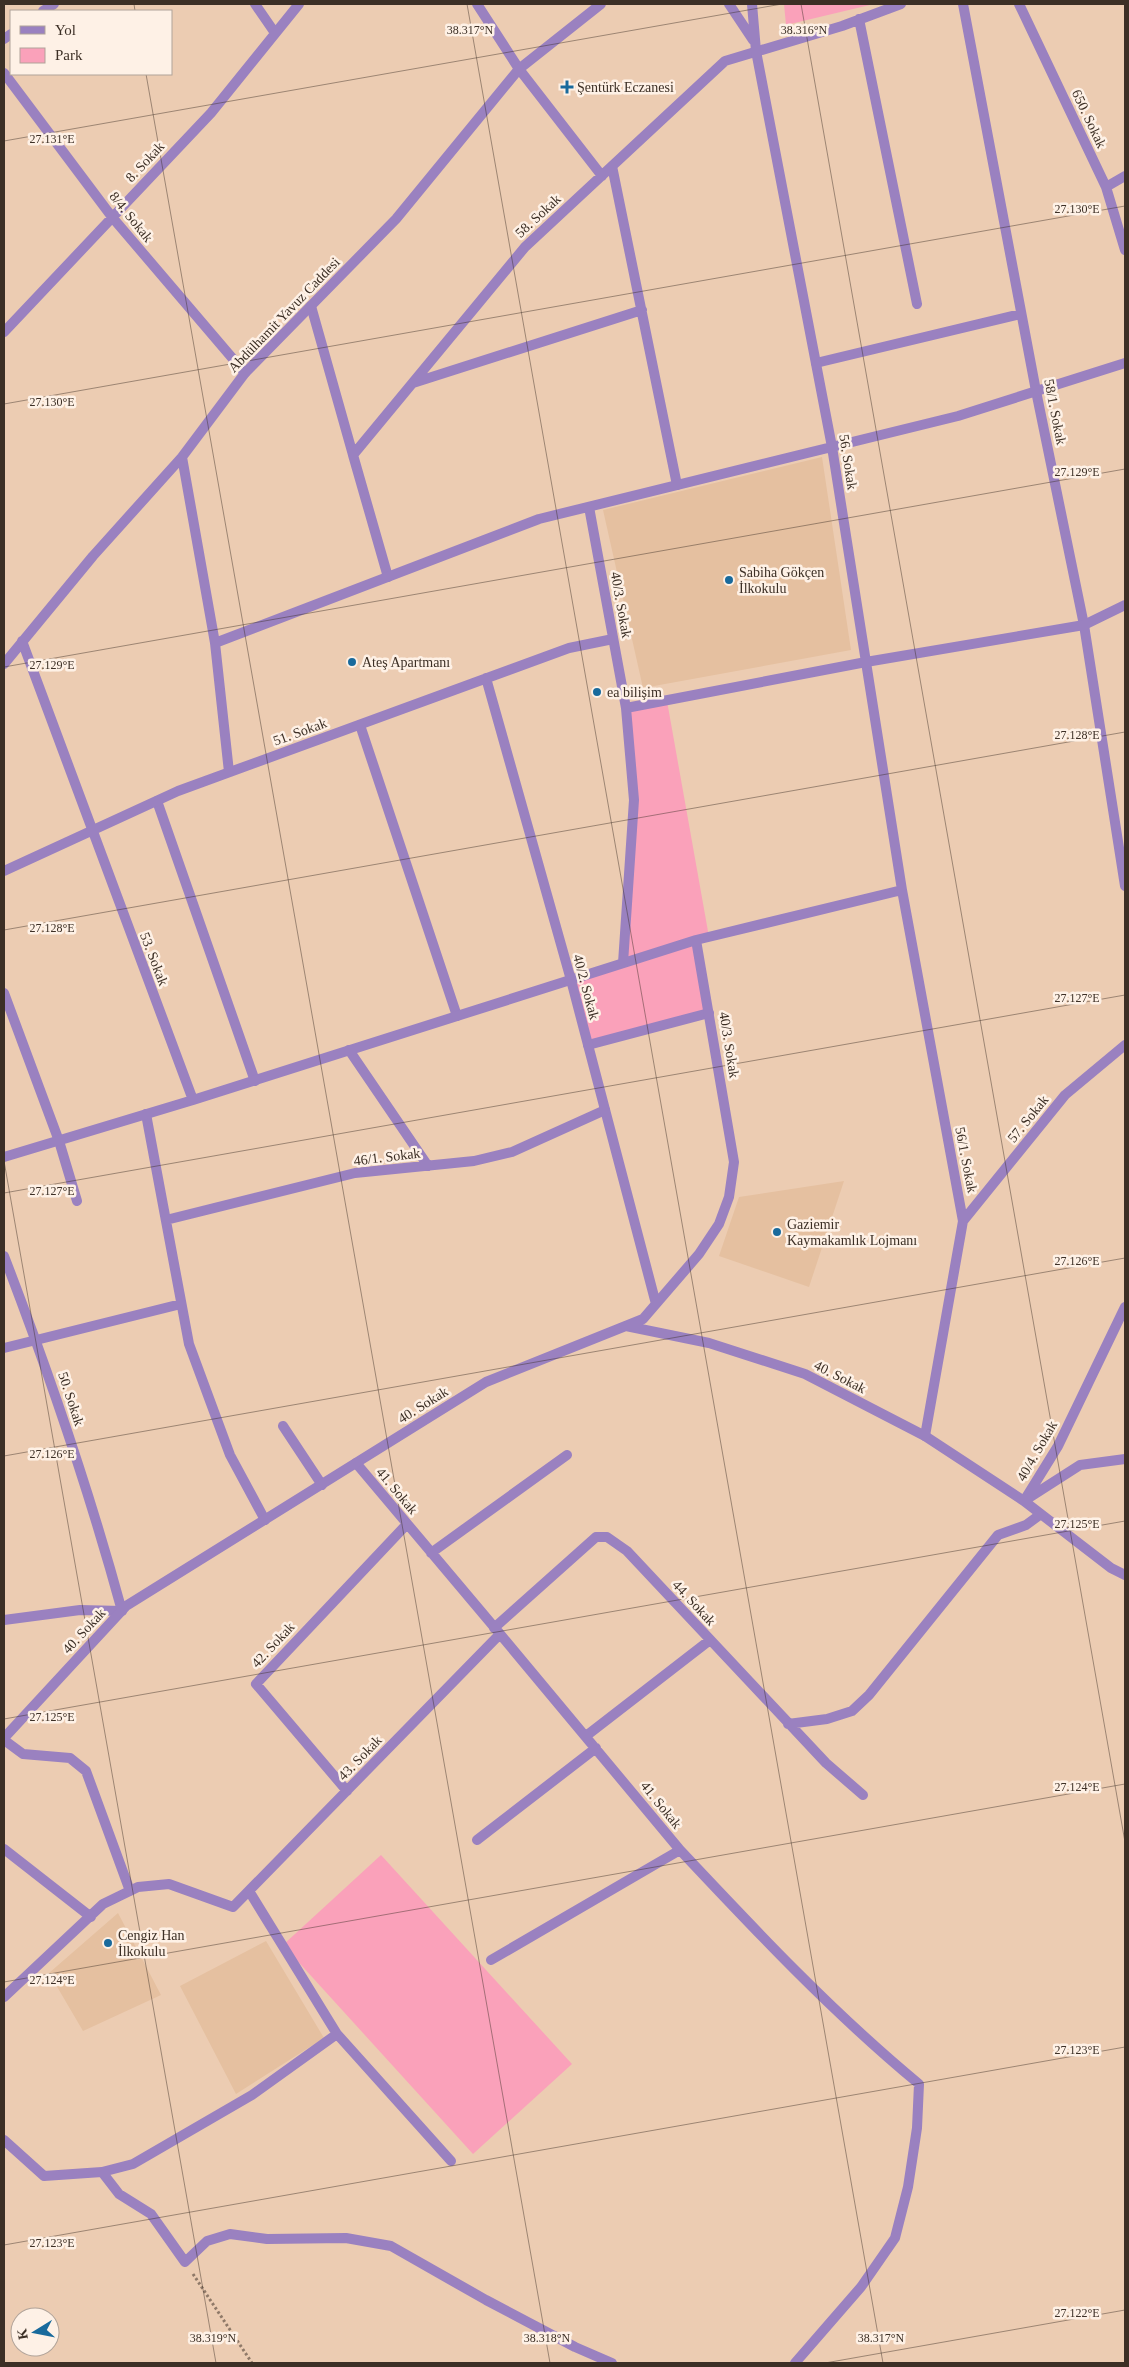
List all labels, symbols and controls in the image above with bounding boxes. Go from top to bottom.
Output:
legend [10,10,172,75]
text: Yol [55,22,76,38]
text: 38.317°N [447,23,494,37]
text: 38.316°N [781,23,828,37]
text: Park [55,47,83,63]
place label: Şentürk Eczanesi [577,80,674,95]
marker: Şentürk Eczanesi [561,81,573,93]
street label: 650. Sokak [1069,87,1109,151]
text: 27.131°E [29,132,75,146]
street label: 8. Sokak [123,139,167,185]
street label: 8/4. Sokak [106,189,156,245]
street label: 58. Sokak [512,191,564,241]
text: 27.130°E [1054,202,1100,216]
street label: Abdülhamit Yavuz Caddesi [225,254,343,375]
street label: 58/1. Sokak [1041,378,1069,446]
text: 27.130°E [29,395,75,409]
street label: 56. Sokak [836,433,860,491]
text: 27.129°E [1054,465,1100,479]
place label: Sabiha Gökçen İlkokulu [739,565,824,596]
street label: 40/3. Sokak [608,571,634,639]
marker: Sabiha Gökçen İlkokulu [723,574,735,586]
place label: Ateş Apartmanı [362,655,450,670]
marker: Ateş Apartmanı [346,656,358,668]
text: 27.129°E [29,658,75,672]
place label: ea bilişim [607,685,662,700]
marker: ea bilişim [591,686,603,698]
street label: 51. Sokak [271,715,329,749]
text: 27.128°E [1054,728,1100,742]
text: 27.128°E [29,921,75,935]
street label: 53. Sokak [137,930,171,988]
street label: 40/2. Sokak [570,953,602,1021]
text: 27.127°E [1054,991,1100,1005]
street label: 40/3. Sokak [716,1011,742,1079]
street label: 57. Sokak [1005,1093,1051,1145]
street label: 56/1. Sokak [952,1126,980,1194]
street label: 46/1. Sokak [353,1145,421,1169]
text: 27.127°E [29,1184,75,1198]
place label: Gaziemir Kaymakamlık Lojmanı [787,1217,917,1248]
marker: Gaziemir Kaymakamlık Lojmanı [771,1226,783,1238]
text: 27.126°E [1054,1254,1100,1268]
street label: 40. Sokak [812,1358,868,1396]
street label: 50. Sokak [55,1370,87,1428]
street label: 40. Sokak [395,1384,451,1426]
street label: 40/4. Sokak [1014,1418,1060,1484]
text: 27.126°E [29,1447,75,1461]
street label: 41. Sokak [373,1465,421,1517]
text: 27.125°E [1054,1517,1100,1531]
street label: 44. Sokak [669,1577,719,1629]
street label: 40. Sokak [59,1605,109,1657]
street label: 42. Sokak [248,1619,298,1671]
text: 27.125°E [29,1710,75,1724]
street label: 43. Sokak [335,1733,385,1783]
street label: 41. Sokak [638,1779,684,1831]
text: 27.124°E [1054,1780,1100,1794]
place label: Cengiz Han İlkokulu [118,1928,184,1959]
marker: Cengiz Han İlkokulu [102,1937,114,1949]
text: 27.124°E [29,1973,75,1987]
text: 27.123°E [1054,2043,1100,2057]
text: 27.123°E [29,2236,75,2250]
text: 27.122°E [1054,2306,1100,2320]
north arrow [10,2307,60,2357]
text: K [14,2327,31,2341]
text: 38.319°N [190,2331,237,2345]
text: 38.318°N [524,2331,571,2345]
text: 38.317°N [858,2331,905,2345]

